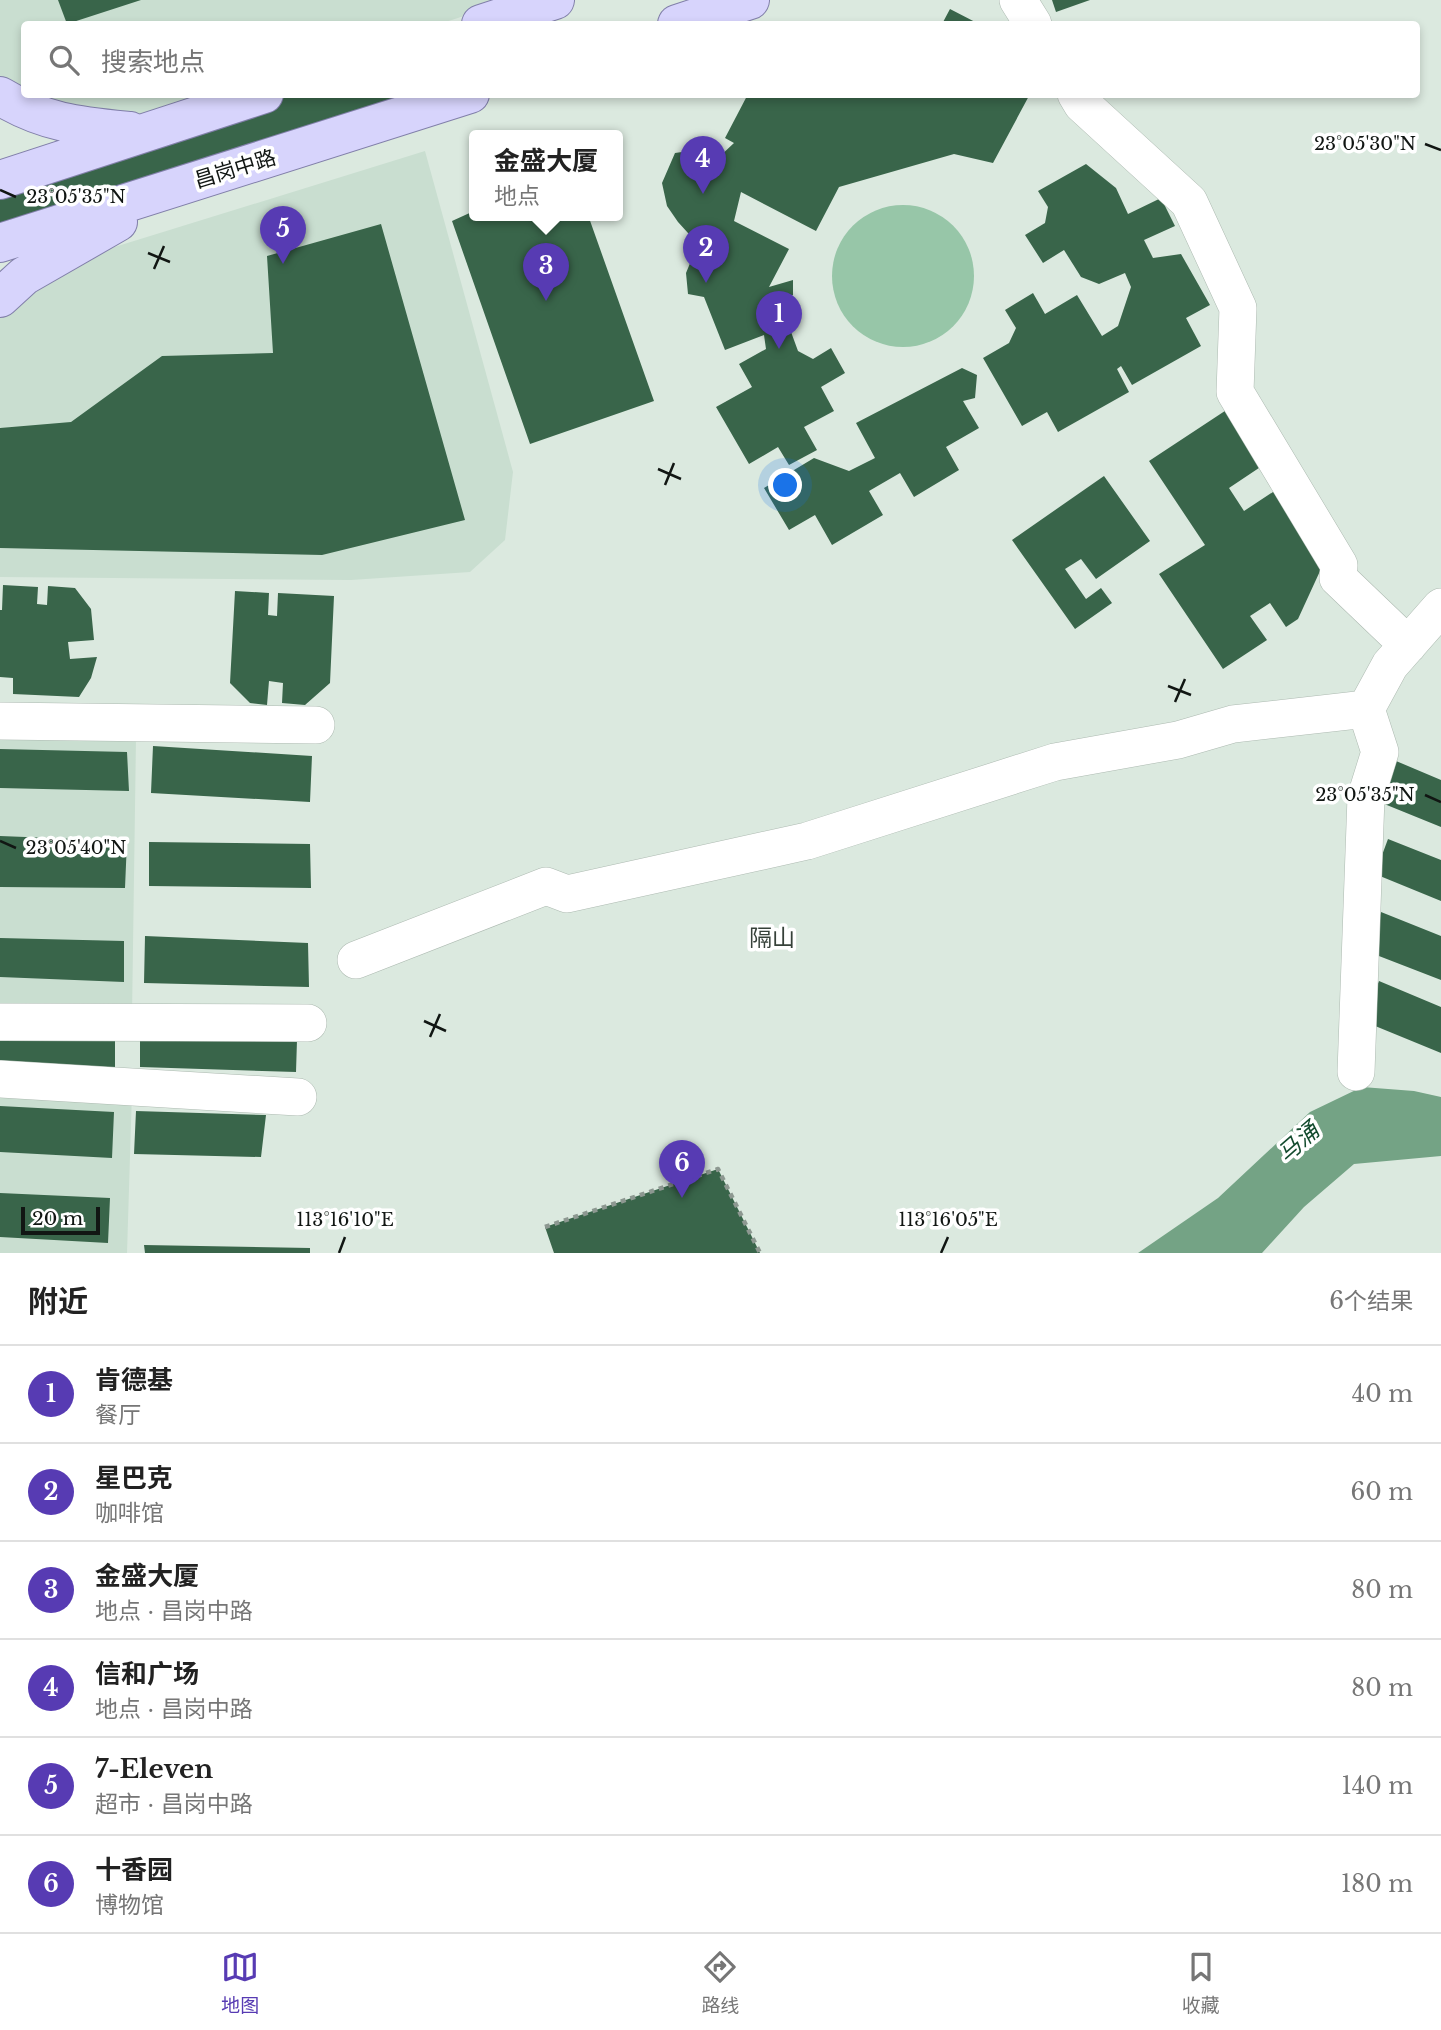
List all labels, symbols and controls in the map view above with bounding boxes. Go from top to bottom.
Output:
search box [21,21,1420,98]
icon: search [45,41,83,79]
text: 搜索地点 [101,46,205,78]
popup [469,130,623,221]
text: 23°05'30"N [1314,133,1416,155]
pin: 4 [680,136,726,194]
street label: 昌岗中路 [191,144,279,194]
text: 金盛大厦 [494,145,598,177]
text: 地点 [494,182,540,210]
text: 23°05'35"N [26,186,126,208]
pin: 5 [260,206,306,264]
pin: 2 [683,225,729,283]
pin: 3 [523,243,569,301]
pin: 1 [756,291,802,349]
your location [768,468,802,502]
text: 23°05'35"N [1315,784,1415,806]
text: 23°05'40"N [26,837,126,859]
district label: 隔山 [749,924,795,952]
water label: 马涌 [1271,1114,1327,1168]
pin: 6 [659,1140,705,1198]
scale bar [21,1204,100,1236]
text: 20 m [32,1207,83,1230]
text: 113°16'10"E [296,1209,394,1231]
text: 113°16'05"E [898,1209,998,1231]
text: 附近 [28,1283,88,1320]
text: 6个结果 [1329,1287,1413,1315]
text: 肯德基 [95,1364,173,1396]
text: 1 [46,1380,56,1408]
text: 40 m [1352,1380,1413,1408]
text: 餐厅 [95,1401,141,1429]
text: 星巴克 [95,1462,173,1494]
text: 2 [44,1478,58,1506]
text: 60 m [1351,1478,1413,1506]
text: 咖啡馆 [95,1499,164,1527]
text: 金盛大厦 [95,1560,199,1592]
text: 3 [44,1576,58,1604]
text: 80 m [1351,1576,1413,1604]
text: 地点 · 昌岗中路 [95,1597,253,1625]
text: 信和广场 [95,1658,199,1690]
text: 4 [43,1674,59,1702]
text: 80 m [1351,1674,1413,1702]
text: 地点 · 昌岗中路 [95,1695,253,1723]
text: 7-Eleven [95,1753,213,1785]
text: 5 [44,1772,58,1800]
text: 140 m [1342,1772,1413,1800]
text: 超市 · 昌岗中路 [95,1790,253,1818]
text: 十香园 [95,1854,173,1886]
text: 6 [43,1870,59,1898]
text: 180 m [1341,1870,1413,1898]
text: 博物馆 [95,1891,164,1919]
tab: 地图 [221,1948,259,2017]
tab: 路线 [701,1948,740,2017]
tab: 收藏 [1182,1948,1220,2017]

